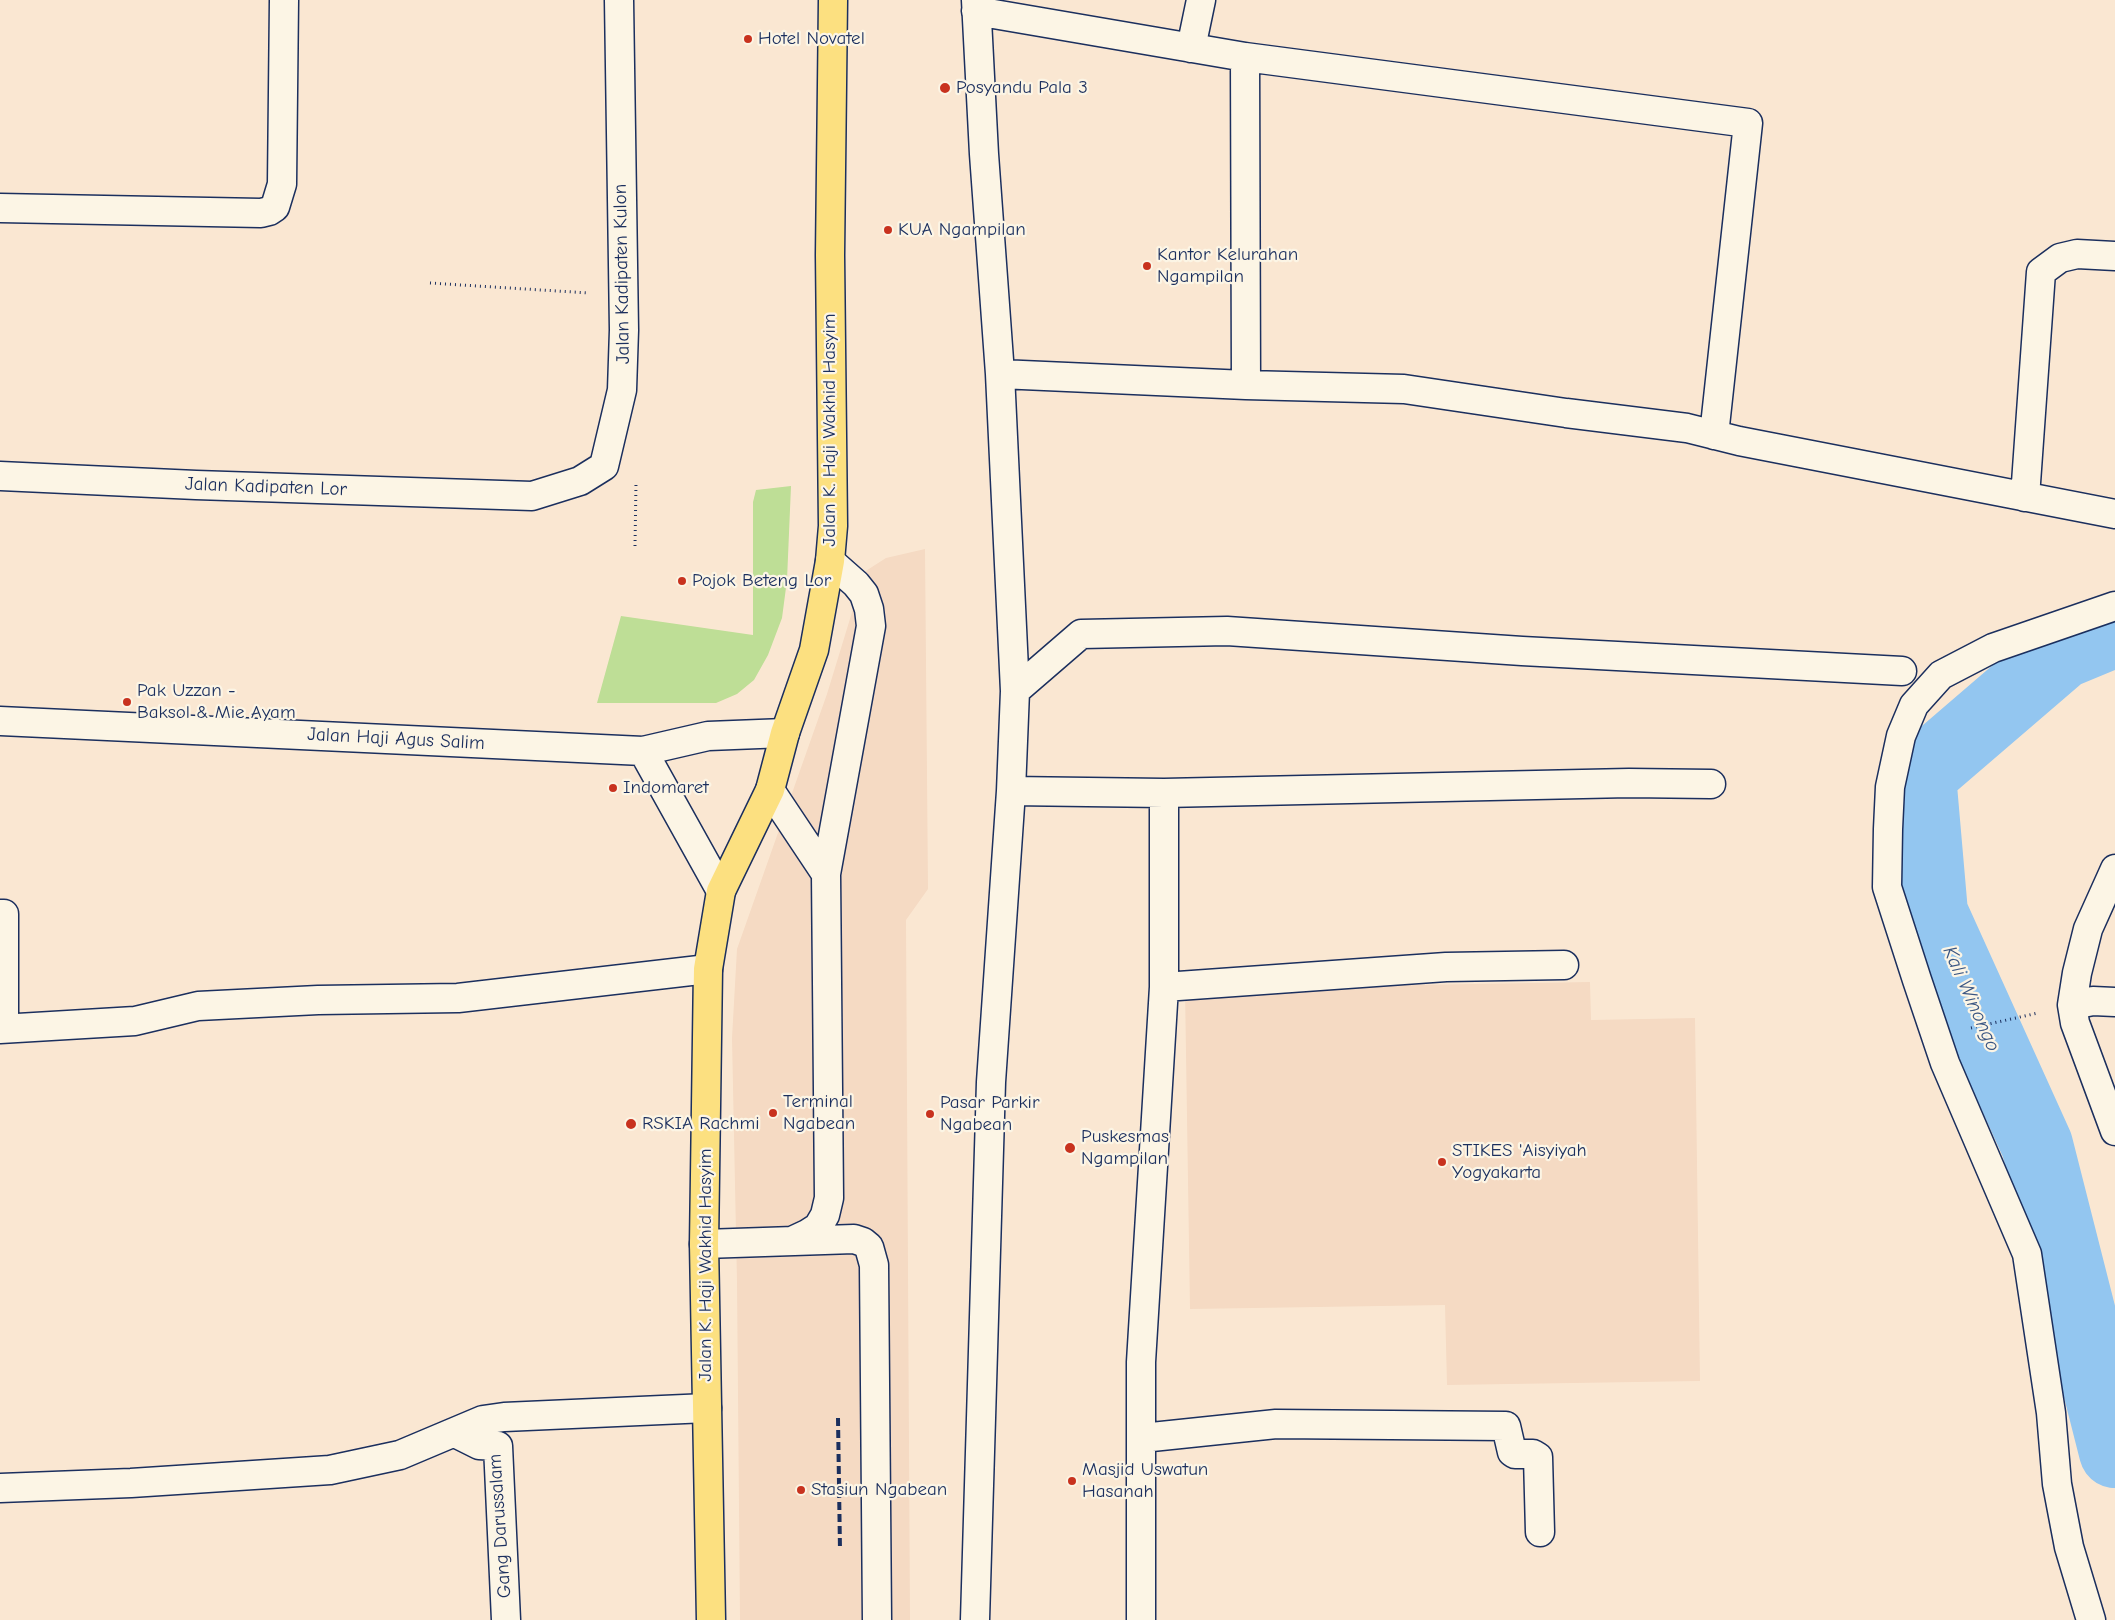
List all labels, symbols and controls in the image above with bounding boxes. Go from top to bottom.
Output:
place label: Hotel Novatel [758,28,865,50]
marker: Hotel Novatel [742,33,754,45]
place label: Posyandu Pala 3 [956,77,1088,99]
marker: Posyandu Pala 3 [938,81,952,95]
street label: Jalan Kadipaten Kulon [609,184,635,364]
place label: KUA Ngampilan [898,219,1026,241]
marker: KUA Ngampilan [882,224,894,236]
place label: Kantor Kelurahan Ngampilan [1157,244,1298,288]
marker: Kantor Kelurahan Ngampilan [1141,260,1153,272]
street label: Jalan K. Haji Wakhid Hasyim [819,314,841,546]
street label: Jalan Kadipaten Lor [185,473,347,501]
place label: Pojok Beteng Lor [692,570,831,592]
marker: Pojok Beteng Lor [676,575,688,587]
place label: Pak Uzzan - Baksol & Mie Ayam [137,680,296,724]
marker: Pak Uzzan - Baksol & Mie Ayam [121,696,133,708]
street label: Jalan Haji Agus Salim [307,723,485,755]
place label: Indomaret [623,777,709,799]
marker: Indomaret [607,782,619,794]
water label: Kali Winongo [1937,943,2005,1055]
place label: Terminal Ngabean [783,1091,855,1135]
place label: Pasar Parkir Ngabean [940,1092,1039,1136]
marker: Terminal Ngabean [767,1107,779,1119]
marker: Pasar Parkir Ngabean [924,1108,936,1120]
place label: RSKIA Rachmi [642,1113,760,1135]
marker: RSKIA Rachmi [624,1117,638,1131]
place label: Puskesmas Ngampilan [1081,1126,1169,1170]
place label: STIKES 'Aisyiyah Yogyakarta [1452,1140,1587,1184]
marker: Puskesmas Ngampilan [1063,1141,1077,1155]
street label: Jalan K. Haji Wakhid Hasyim [695,1149,717,1381]
marker: STIKES 'Aisyiyah Yogyakarta [1436,1156,1448,1168]
street label: Gang Darussalam [484,1453,516,1599]
place label: Masjid Uswatun Hasanah [1082,1459,1208,1503]
marker: Masjid Uswatun Hasanah [1066,1475,1078,1487]
place label: Stasiun Ngabean [811,1479,947,1501]
marker: Stasiun Ngabean [795,1484,807,1496]

